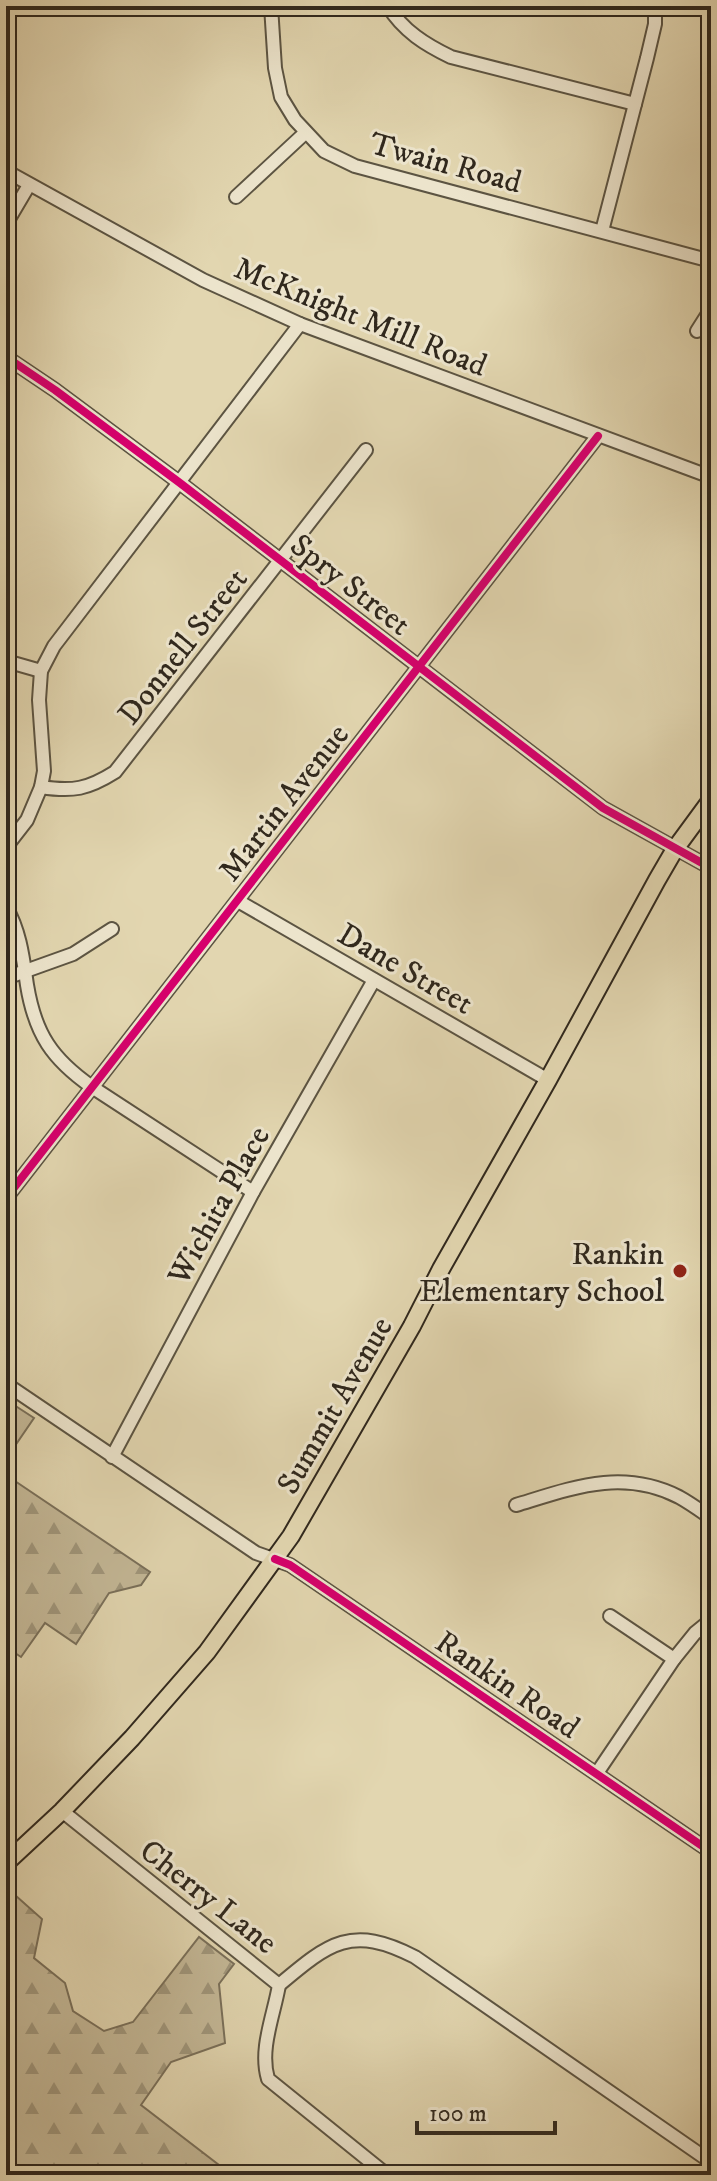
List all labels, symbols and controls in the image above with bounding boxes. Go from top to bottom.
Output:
street label: Twain Road [365,124,526,203]
street label: McKnight Mill Road [228,249,492,387]
street label: Spry Street [281,526,418,645]
street label: Donnell Street [110,561,257,734]
street label: Martin Avenue [211,716,359,890]
street label: Dane Street [330,915,480,1025]
street label: Wichita Place [159,1119,280,1293]
place label: Rankin Elementary School [419,1235,664,1312]
marker: Rankin Elementary School [671,1262,689,1280]
street label: Summit Avenue [269,1310,403,1502]
street label: Rankin Road [427,1623,587,1749]
street label: Cherry Lane [131,1831,285,1964]
scale bar [417,2085,555,2135]
text: 100 m [429,2099,487,2129]

